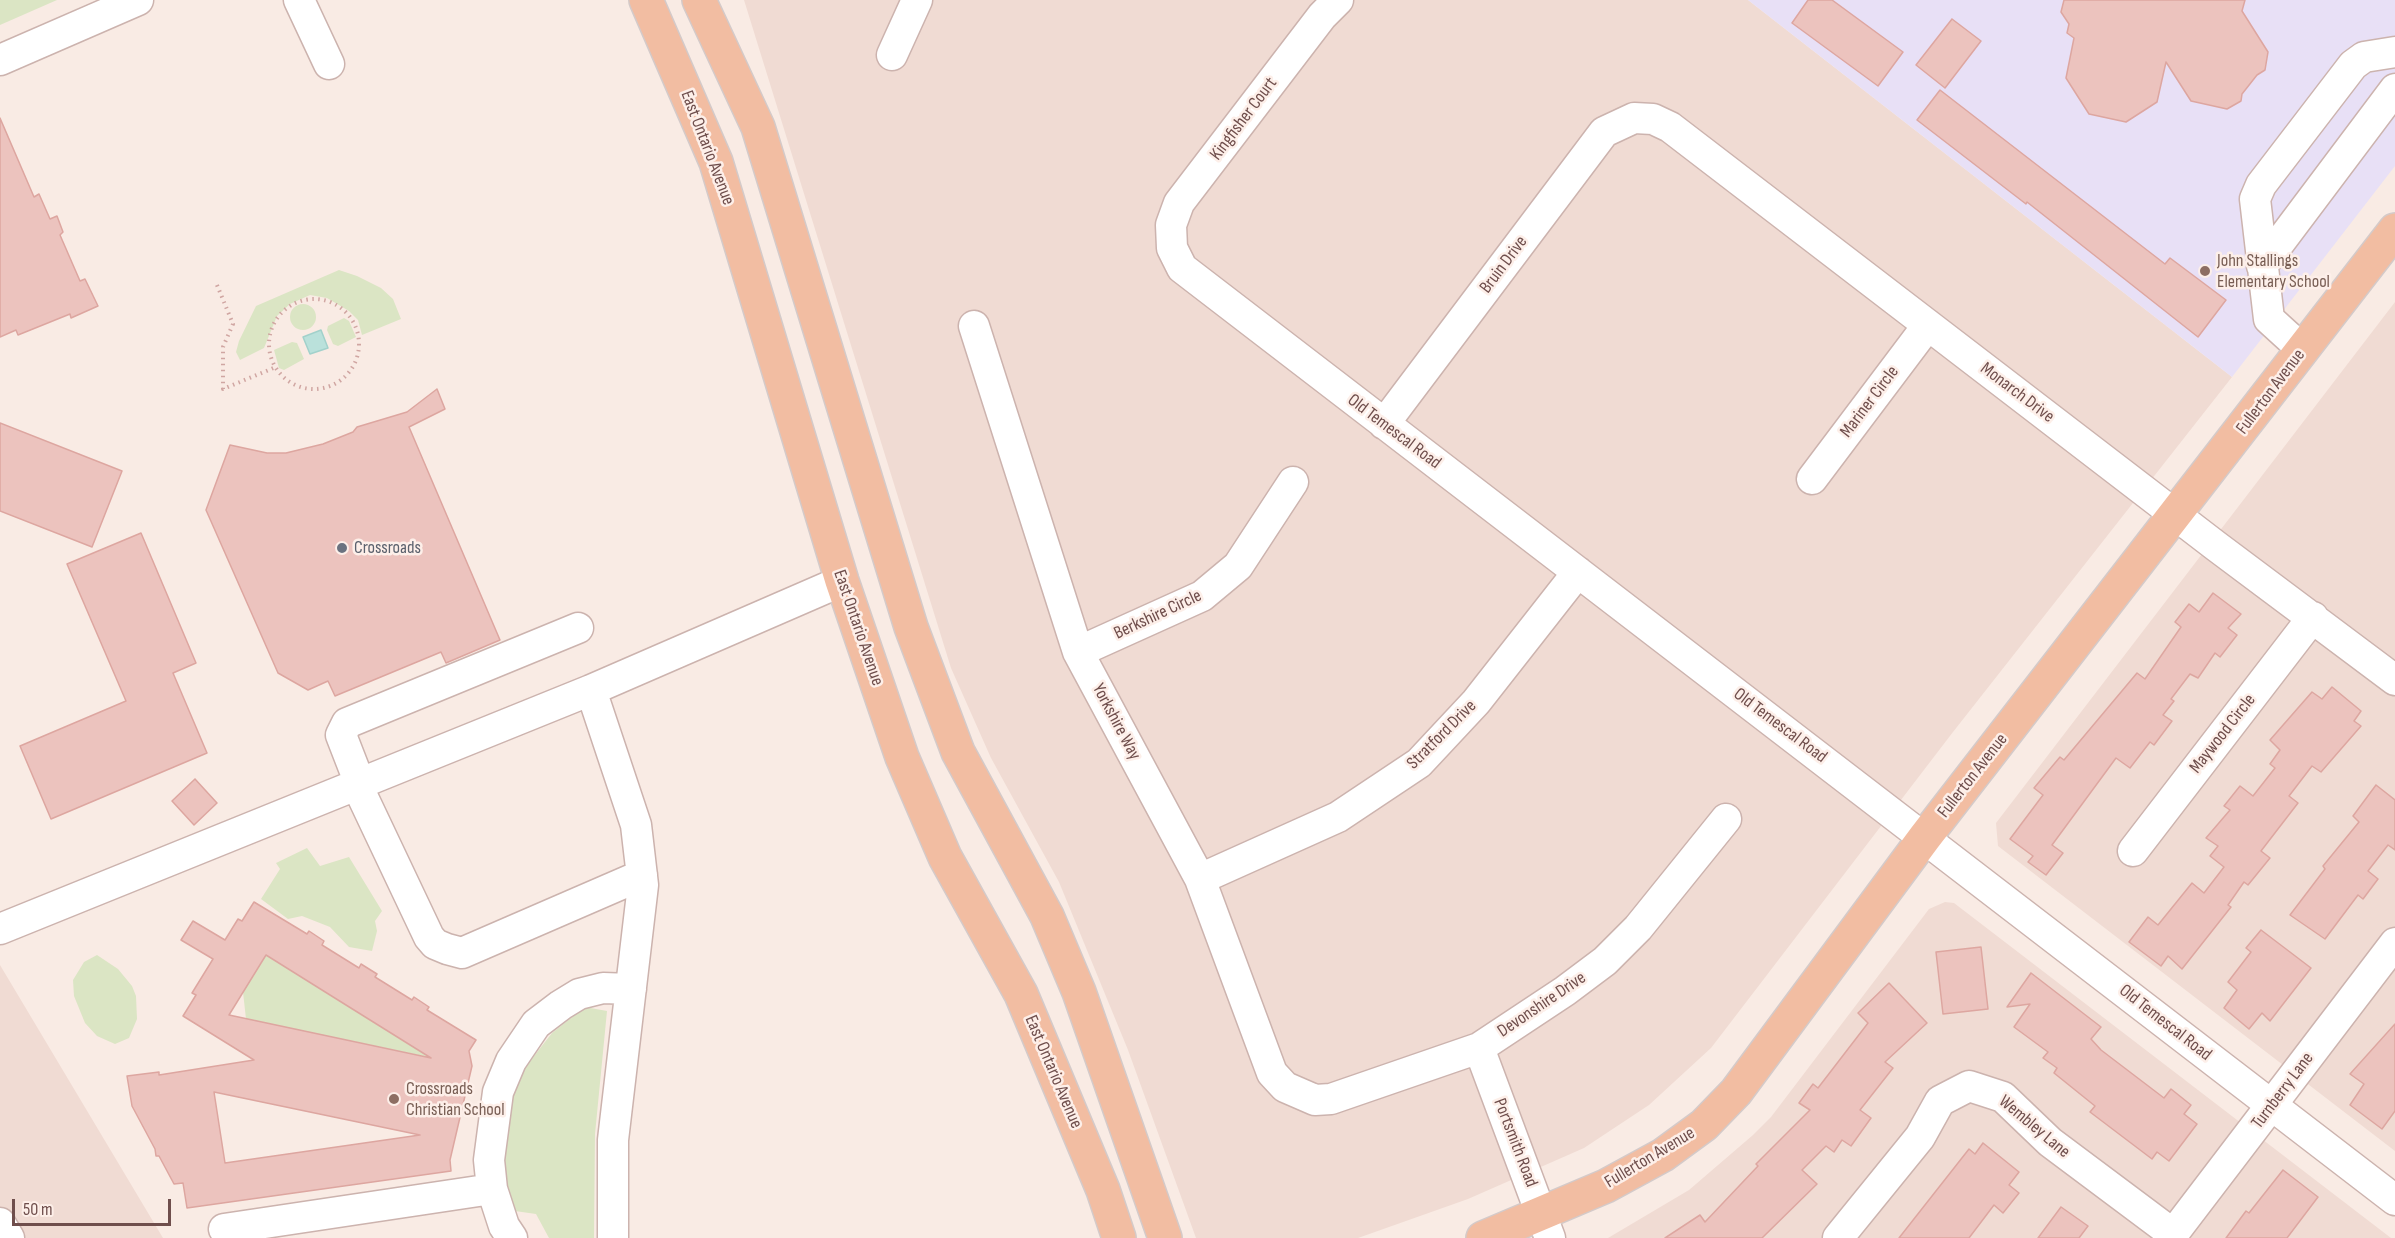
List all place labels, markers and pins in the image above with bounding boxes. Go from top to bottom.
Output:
place label: John Stallings Elementary School [2217,250,2330,292]
marker: John Stallings Elementary School [2198,264,2212,278]
place label: Crossroads [354,537,421,559]
marker: Crossroads [335,541,349,555]
place label: Crossroads Christian School [406,1078,505,1120]
marker: Crossroads Christian School [387,1092,401,1106]

